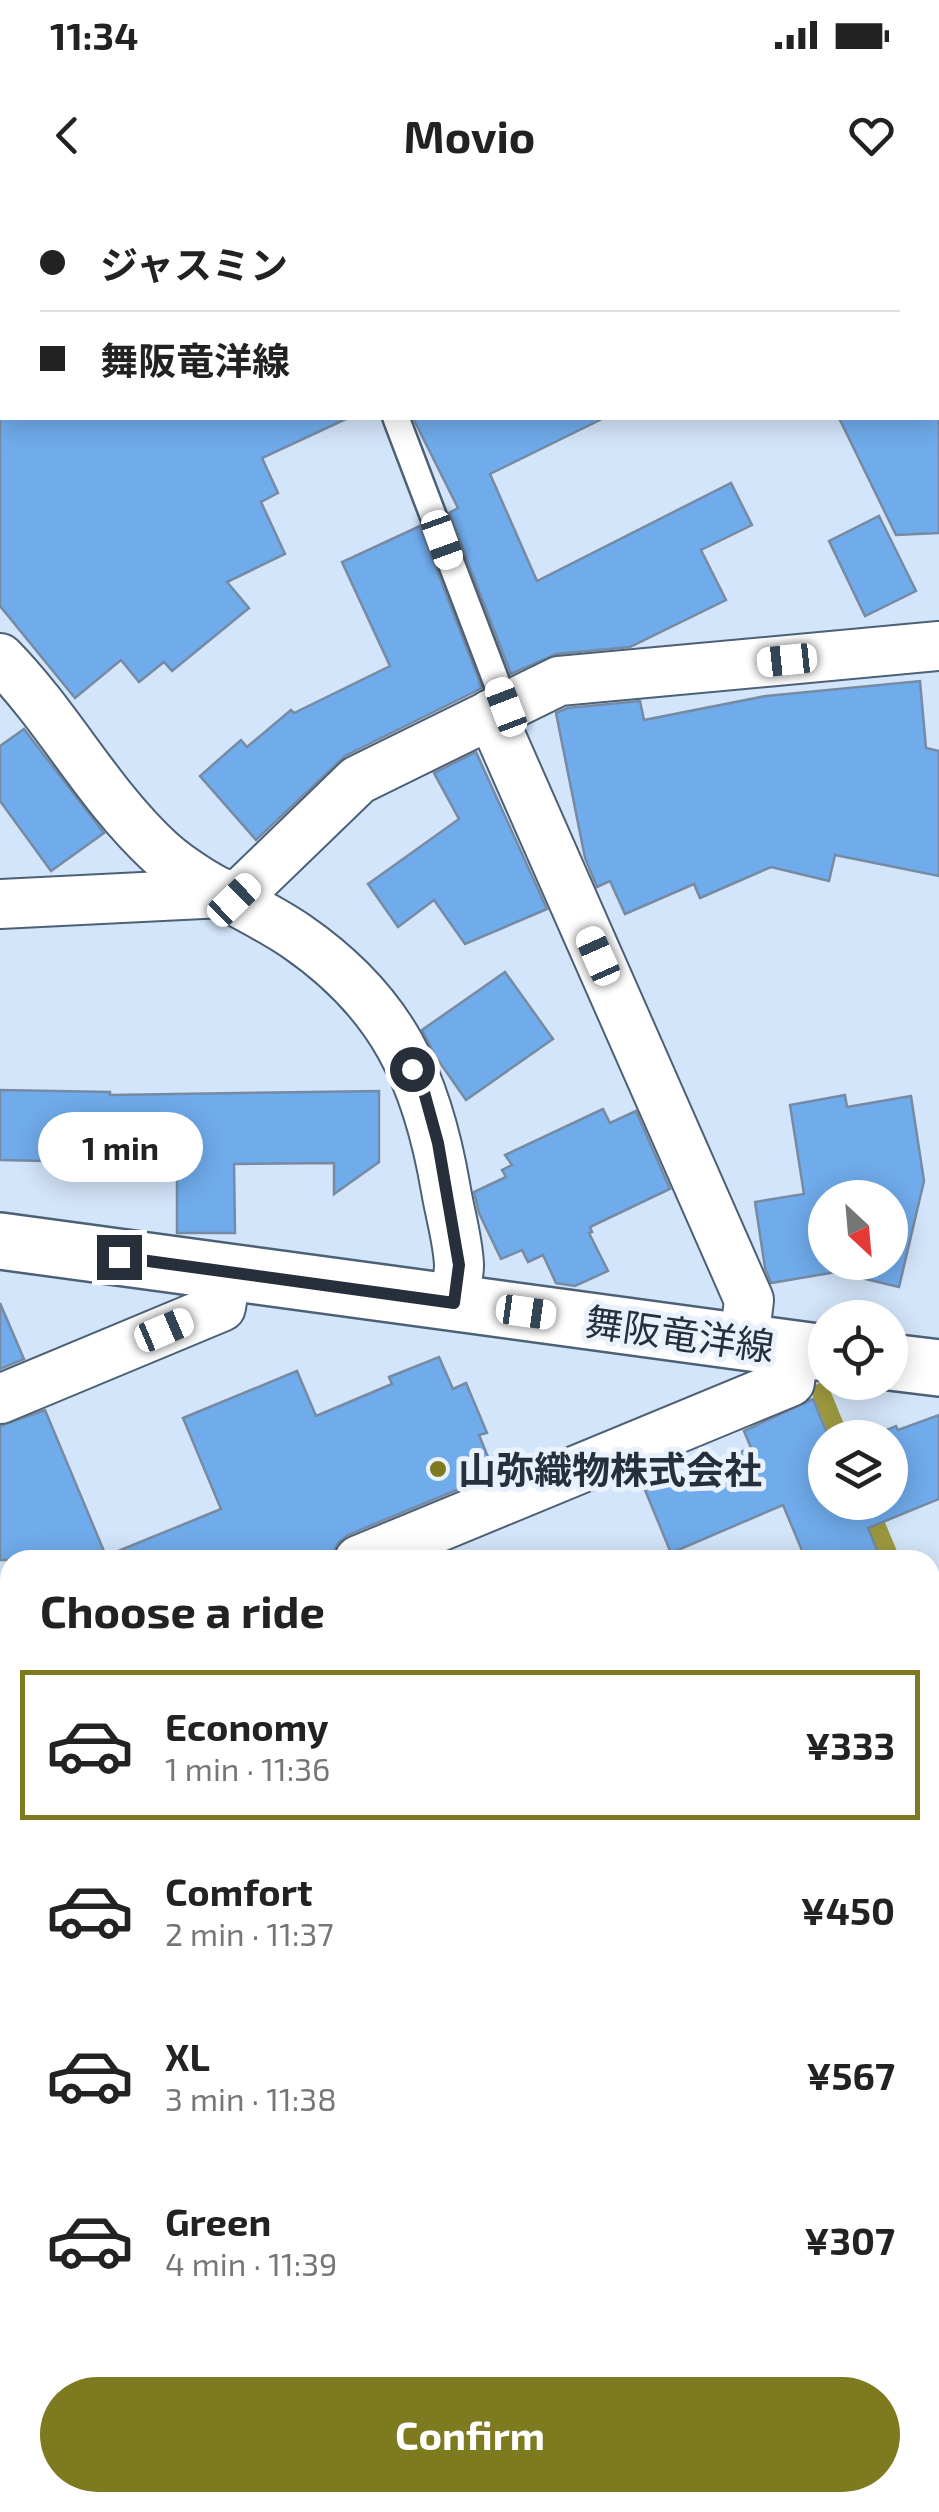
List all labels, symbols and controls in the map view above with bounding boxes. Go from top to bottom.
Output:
text: 11:34 [50,12,138,58]
icon: back [40,108,95,163]
text: Movio [404,108,535,162]
icon: heart [844,108,899,163]
text: ジャスミン [100,241,288,287]
text: 舞阪竜洋線 [100,337,290,383]
car [418,507,466,573]
car [756,642,818,678]
car [481,674,531,740]
car [202,868,266,932]
car [572,922,624,990]
route start [390,1047,435,1092]
callout: 1 min [36,1112,202,1182]
text: 1 min [82,1128,159,1166]
north arrow [808,1180,908,1280]
map controls [808,1180,908,1520]
route end [97,1235,142,1280]
car [494,1293,558,1331]
street label: 舞阪竜洋線 [583,1297,777,1369]
button: locate [808,1300,908,1400]
car [131,1304,197,1356]
button: layers [808,1420,908,1520]
place label: 山弥織物株式会社 [458,1446,762,1492]
marker: 山弥織物株式会社 [427,1458,449,1480]
text: Choose a ride [40,1583,325,1637]
icon: car [45,1700,135,1790]
text: Economy [165,1703,329,1749]
text: ¥333 [805,1722,895,1768]
text: 1 min · 11:36 [165,1749,330,1787]
icon: car [45,1865,135,1955]
text: Comfort [165,1868,313,1914]
text: ¥450 [801,1887,895,1933]
text: 2 min · 11:37 [165,1914,334,1952]
icon: car [45,2030,135,2120]
text: XL [165,2033,210,2079]
text: ¥567 [806,2052,895,2098]
text: 3 min · 11:38 [165,2079,337,2117]
icon: car [45,2195,135,2285]
text: Green [165,2198,271,2244]
text: ¥307 [804,2217,895,2263]
text: 4 min · 11:39 [165,2244,337,2282]
button: Confirm [40,2377,900,2492]

